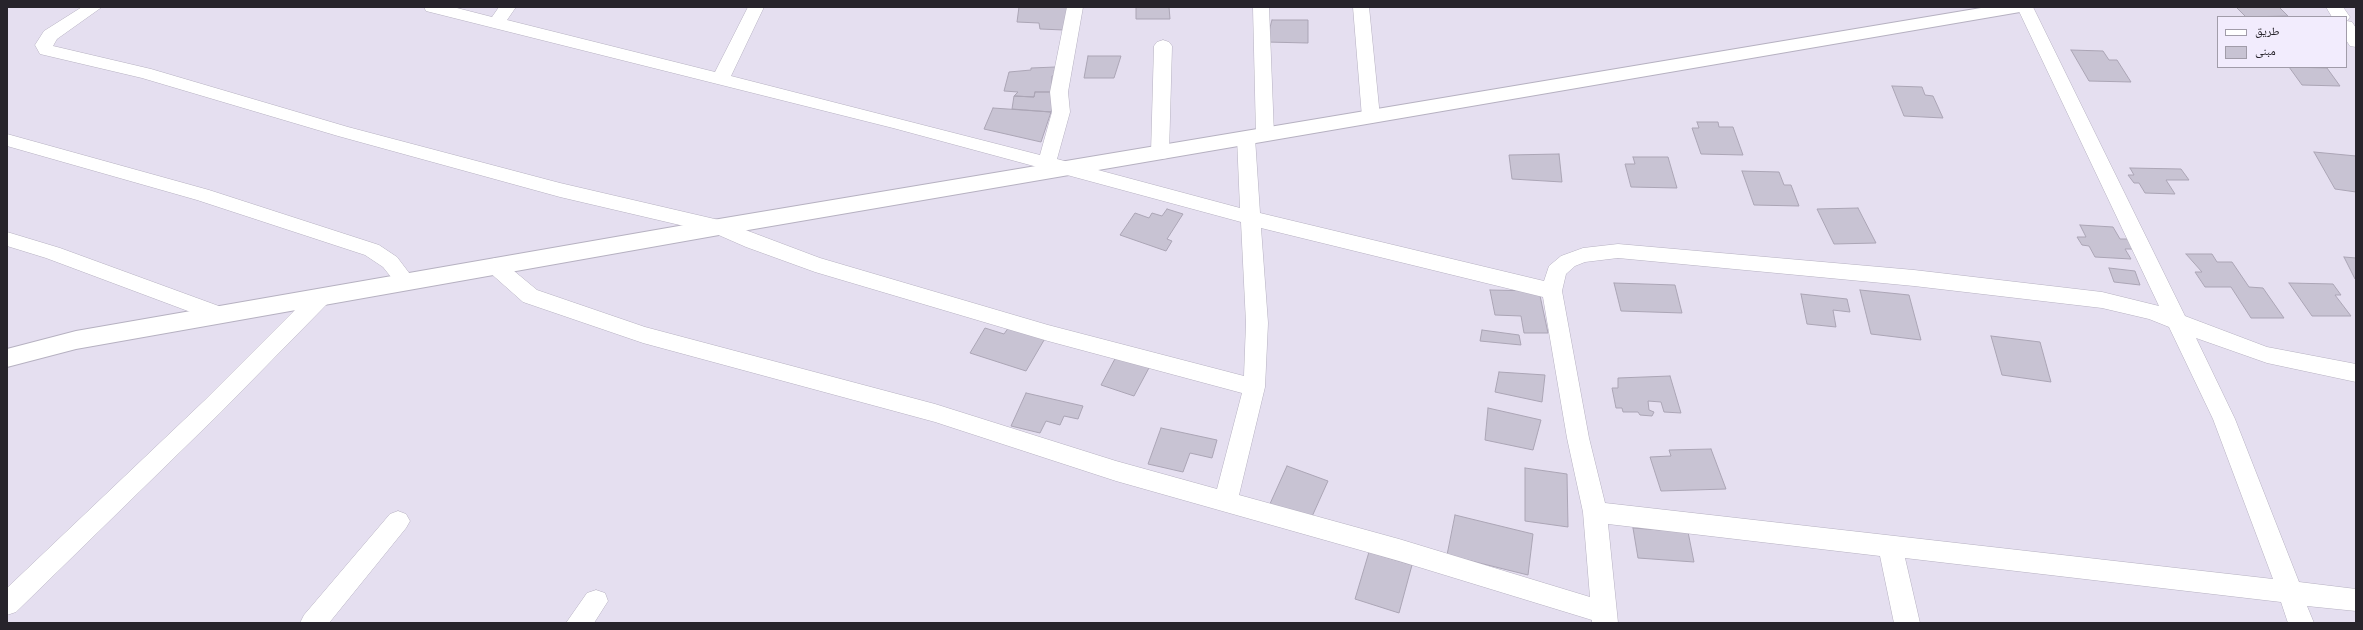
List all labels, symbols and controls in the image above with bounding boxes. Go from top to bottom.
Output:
legend [2217,16,2347,68]
text: طريق [2255,23,2280,38]
text: مبنى [2255,43,2276,58]

